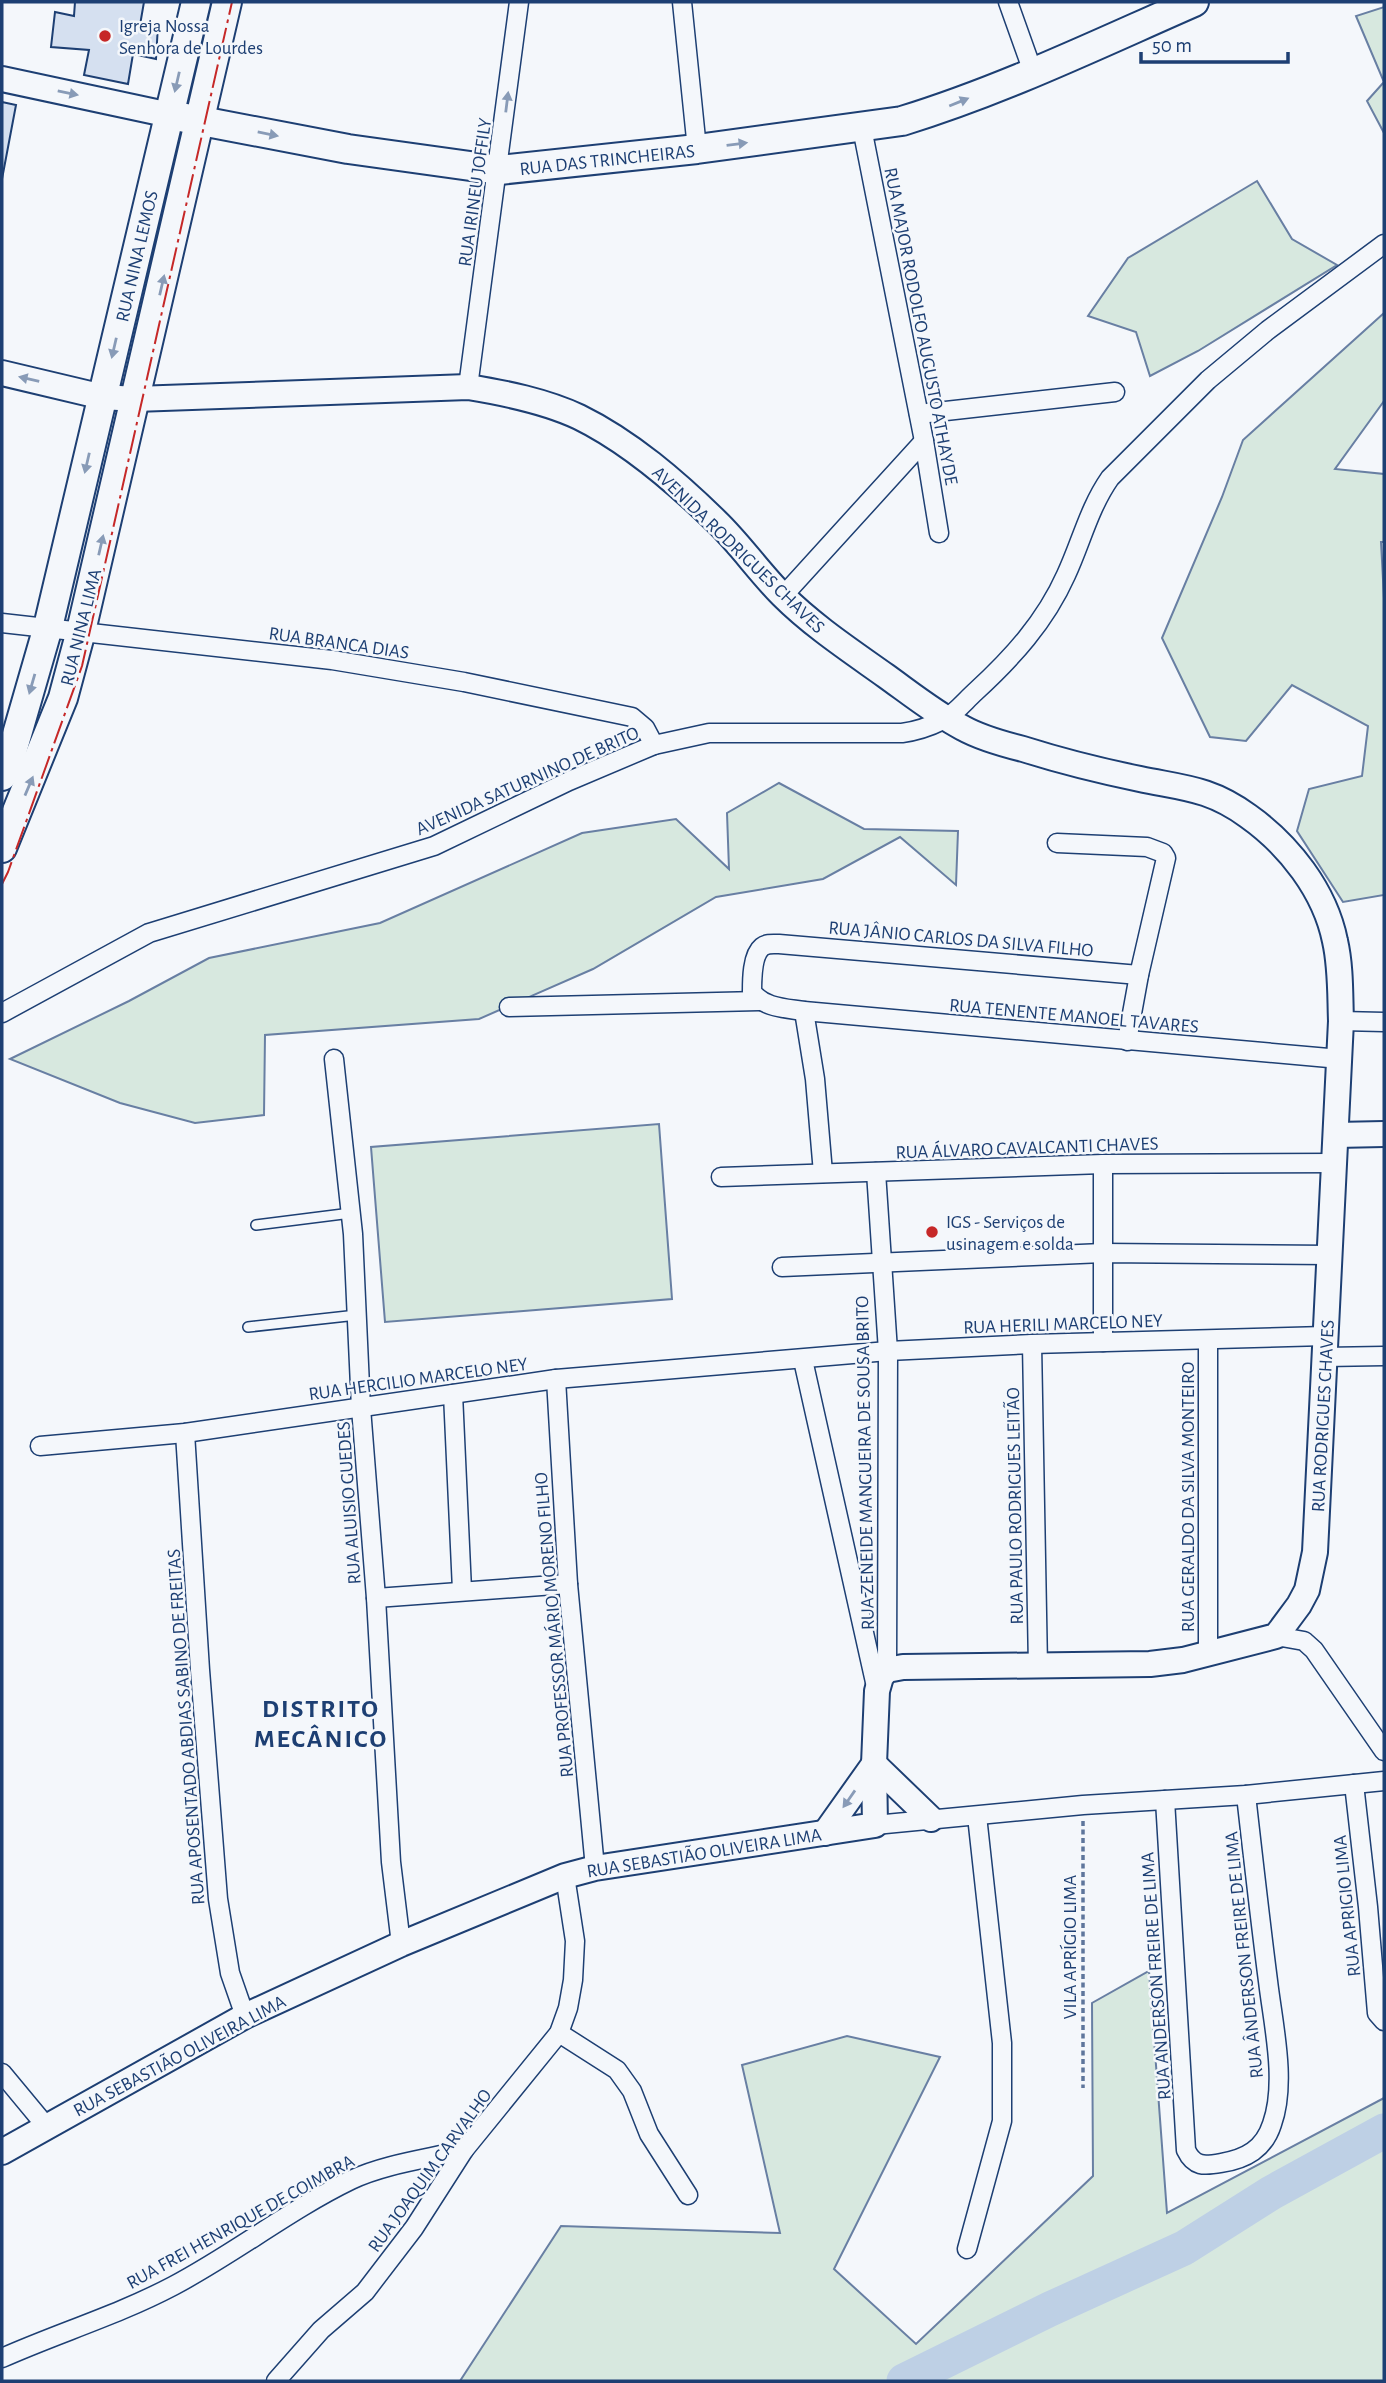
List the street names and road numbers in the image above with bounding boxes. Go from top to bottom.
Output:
street label: RUA IRINEU JOFFILY [456,117,495,268]
street label: RUA DAS TRINCHEIRAS [519,142,696,179]
street label: RUA MAJOR RODOLFO AUGUSTO ATHAYDE [880,166,961,487]
street label: RUA NINA LEMOS [113,189,162,324]
street label: AVENIDA RODRIGUES CHAVES [648,463,828,637]
street label: RUA NINA LIMA [58,567,105,688]
street label: RUA BRANCA DIAS [267,624,410,663]
street label: AVENIDA SATURNINO DE BRITO [413,723,642,839]
street label: RUA JÂNIO CARLOS DA SILVA FILHO [828,916,1094,961]
street label: RUA TENENTE MANOEL TAVARES [948,996,1199,1037]
street label: RUA ÁLVARO CAVALCANTI CHAVES [895,1132,1159,1163]
street label: RUA ZENEIDE MANGUEIRA DE SOUSA BRITO [853,1296,878,1630]
street label: RUA HERILI MARCELO NEY [963,1312,1163,1337]
street label: RUA RODRIGUES CHAVES [1309,1319,1338,1513]
street label: RUA HERCILIO MARCELO NEY [307,1355,529,1404]
street label: RUA GERALDO DA SILVA MONTEIRO [1179,1362,1198,1632]
street label: RUA PAULO RODRIGUES LEITÃO [1002,1387,1027,1625]
street label: RUA ALUISIO GUEDES [334,1421,365,1585]
street label: RUA PROFESSOR MÁRIO MORENO FILHO [530,1471,577,1778]
street label: RUA APOSENTADO ABDIAS SABINO DE FREITAS [165,1548,208,1905]
street label: RUA SEBASTIÃO OLIVEIRA LIMA [585,1824,823,1881]
street label: RUA ÂNDERSON FREIRE DE LIMA [1220,1830,1267,2080]
street label: RUA APRIGIO LIMA [1331,1834,1364,1978]
street label: RUA ANDERSON FREIRE DE LIMA [1138,1851,1175,2100]
street label: VILA APRÍGIO LIMA [1059,1875,1080,2019]
street label: RUA SEBASTIÃO OLIVEIRA LIMA [69,1990,289,2120]
street label: RUA JOAQUIM CARVALHO [365,2086,496,2256]
street label: RUA FREI HENRIQUE DE COIMBRA [124,2152,358,2293]

